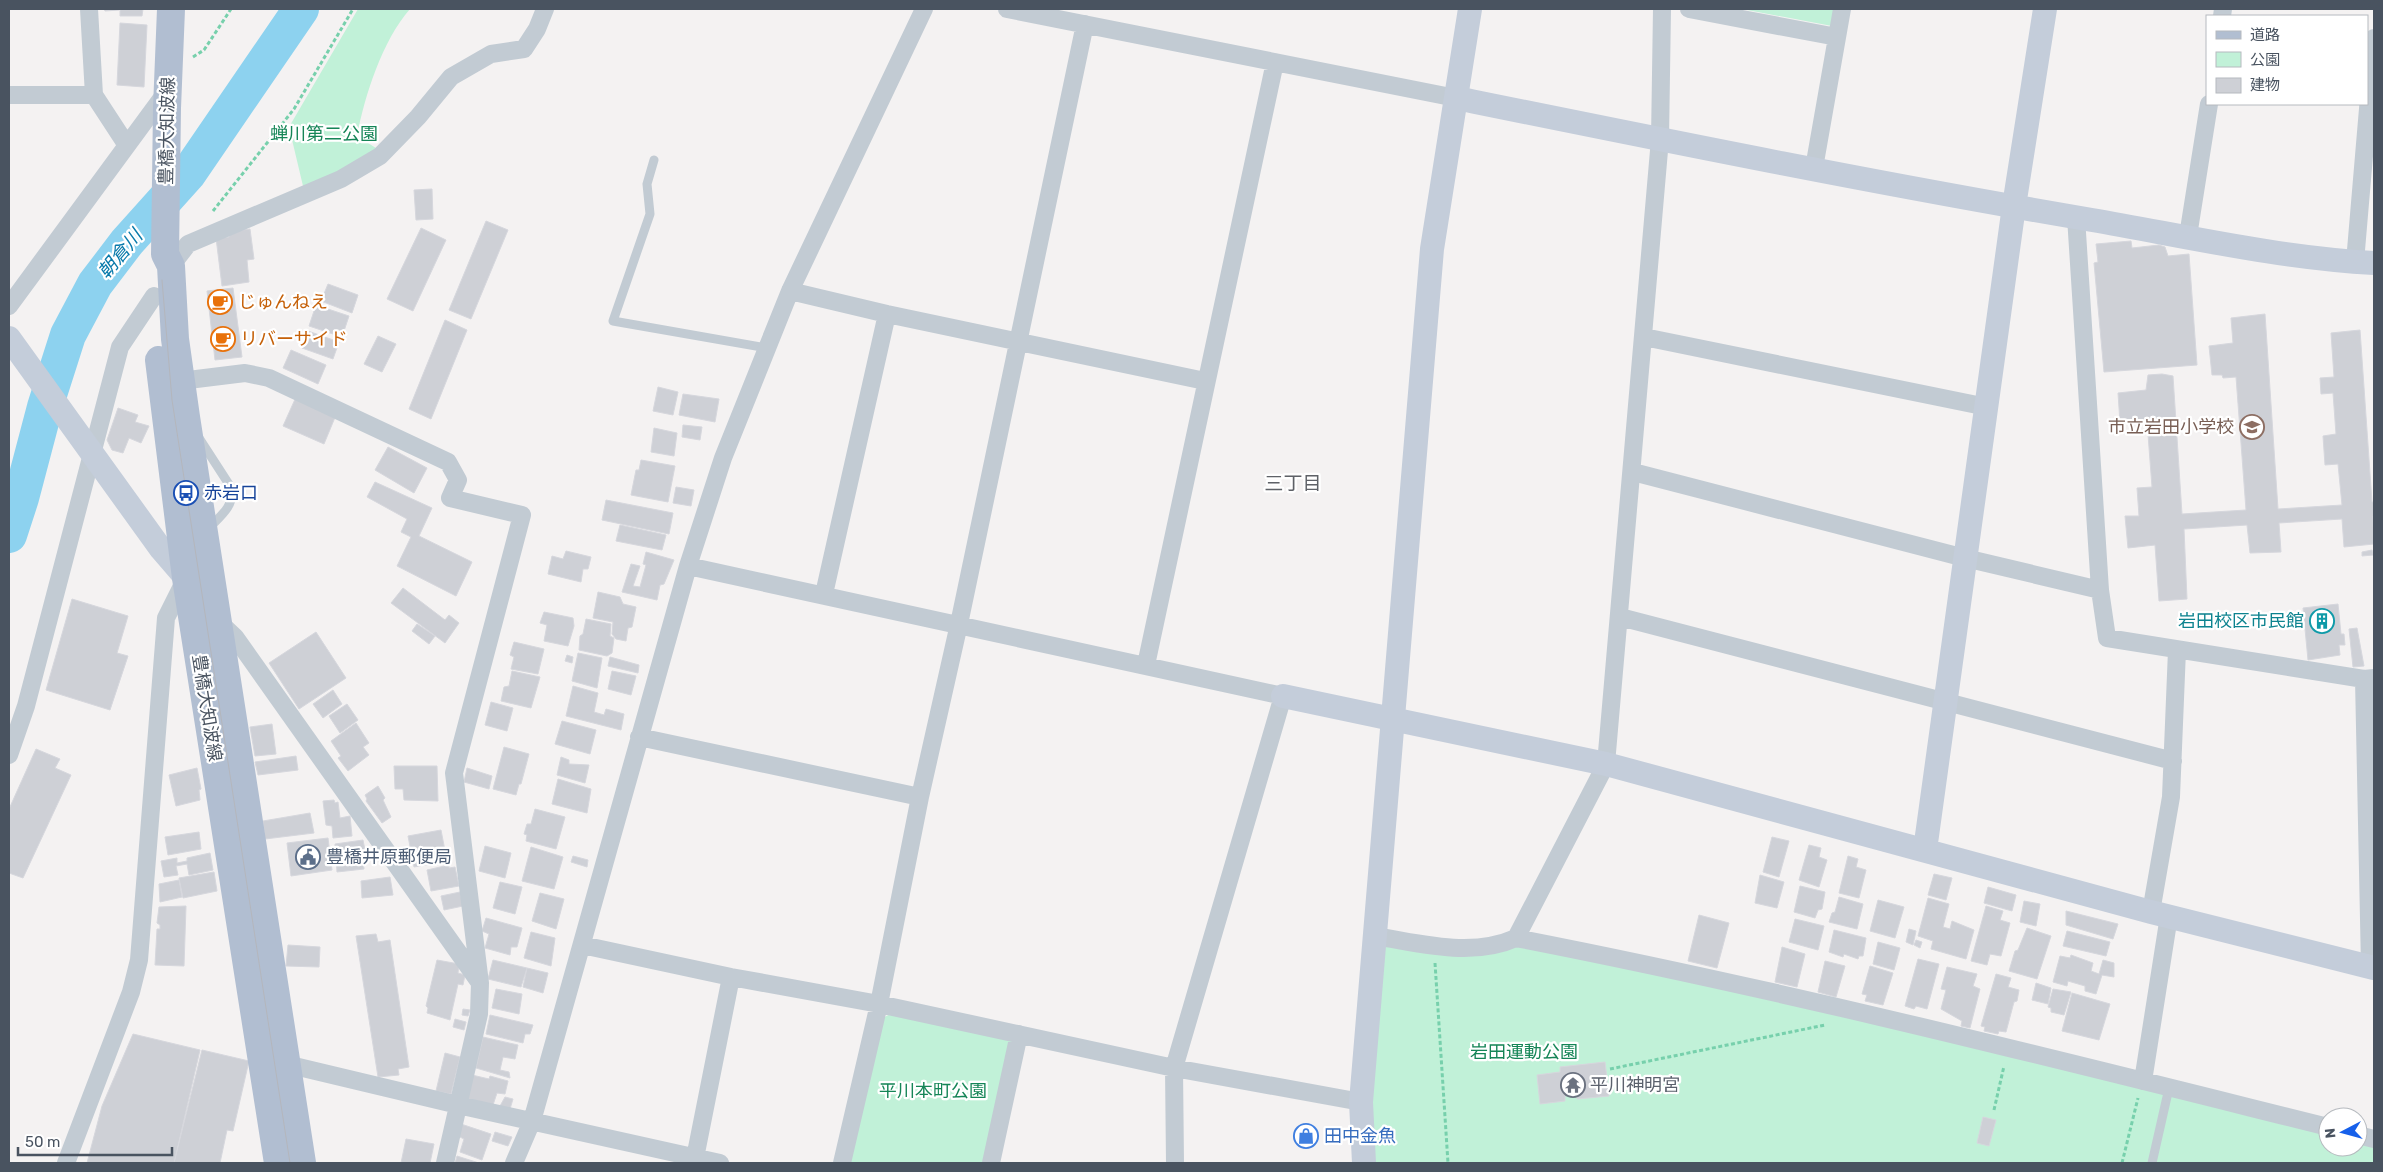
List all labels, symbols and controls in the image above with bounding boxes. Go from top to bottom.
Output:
legend [2206,15,2368,105]
text: 道路 [2250,26,2280,44]
text: 公園 [2250,51,2280,69]
text: 建物 [2250,76,2280,94]
street label: 豊橋大知波線 [155,77,179,185]
park label: 蝉川第二公園 [270,123,378,145]
water label: 朝倉川 [93,223,148,283]
cafe icon: じゅんねえ [207,289,233,315]
place label: じゅんねえ [238,291,328,313]
cafe icon: リバーサイド [210,326,236,352]
place label: リバーサイド [240,328,348,350]
school or university icon: 市立岩田小学校 [2239,414,2265,440]
place label: 市立岩田小学校 [2108,416,2234,438]
district label: 三丁目 [1264,472,1322,495]
bus stop icon: 赤岩口 [173,480,199,506]
place label: 赤岩口 [204,482,258,504]
building icon: 岩田校区市民館 [2309,608,2335,634]
place label: 岩田校区市民館 [2178,610,2304,632]
street label: 豊橋大知波線 [188,653,226,763]
public building icon: 豊橋井原郵便局 [295,844,321,870]
place label: 豊橋井原郵便局 [326,846,452,868]
park label: 岩田運動公園 [1470,1041,1578,1063]
temple icon: 平川神明宮 [1560,1072,1586,1098]
place label: 平川神明宮 [1590,1074,1680,1096]
park label: 平川本町公園 [879,1080,987,1102]
north arrow [2318,1107,2368,1157]
shop icon: 田中金魚 [1293,1123,1319,1149]
scale bar [18,1124,171,1156]
place label: 田中金魚 [1324,1125,1396,1147]
text: N [2322,1127,2340,1139]
text: 50 m [25,1133,60,1151]

